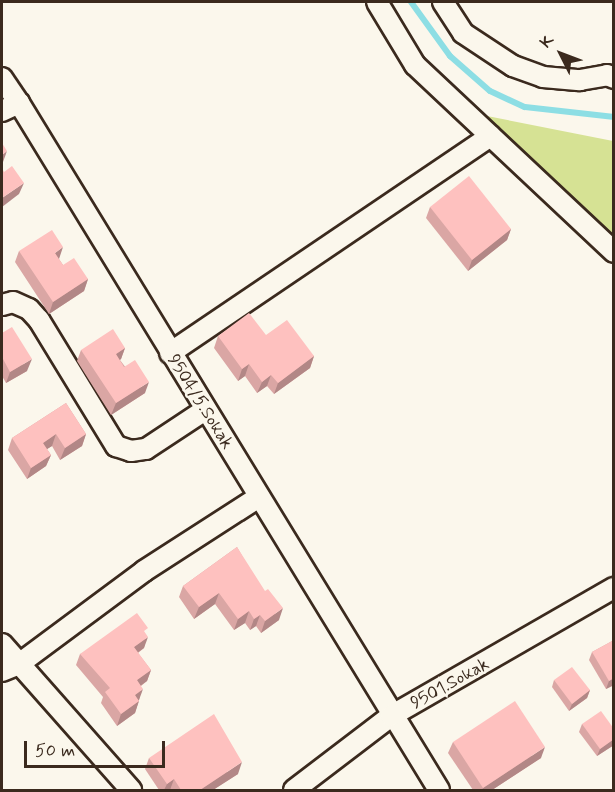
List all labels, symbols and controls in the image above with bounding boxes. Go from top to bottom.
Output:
north arrow [531,24,591,84]
text: K [536,30,559,53]
street label: 9504/5.Sokak [162,351,238,453]
street label: 9501.Sokak [407,654,493,714]
scale bar [27,729,168,767]
text: 50 m [35,739,75,763]

